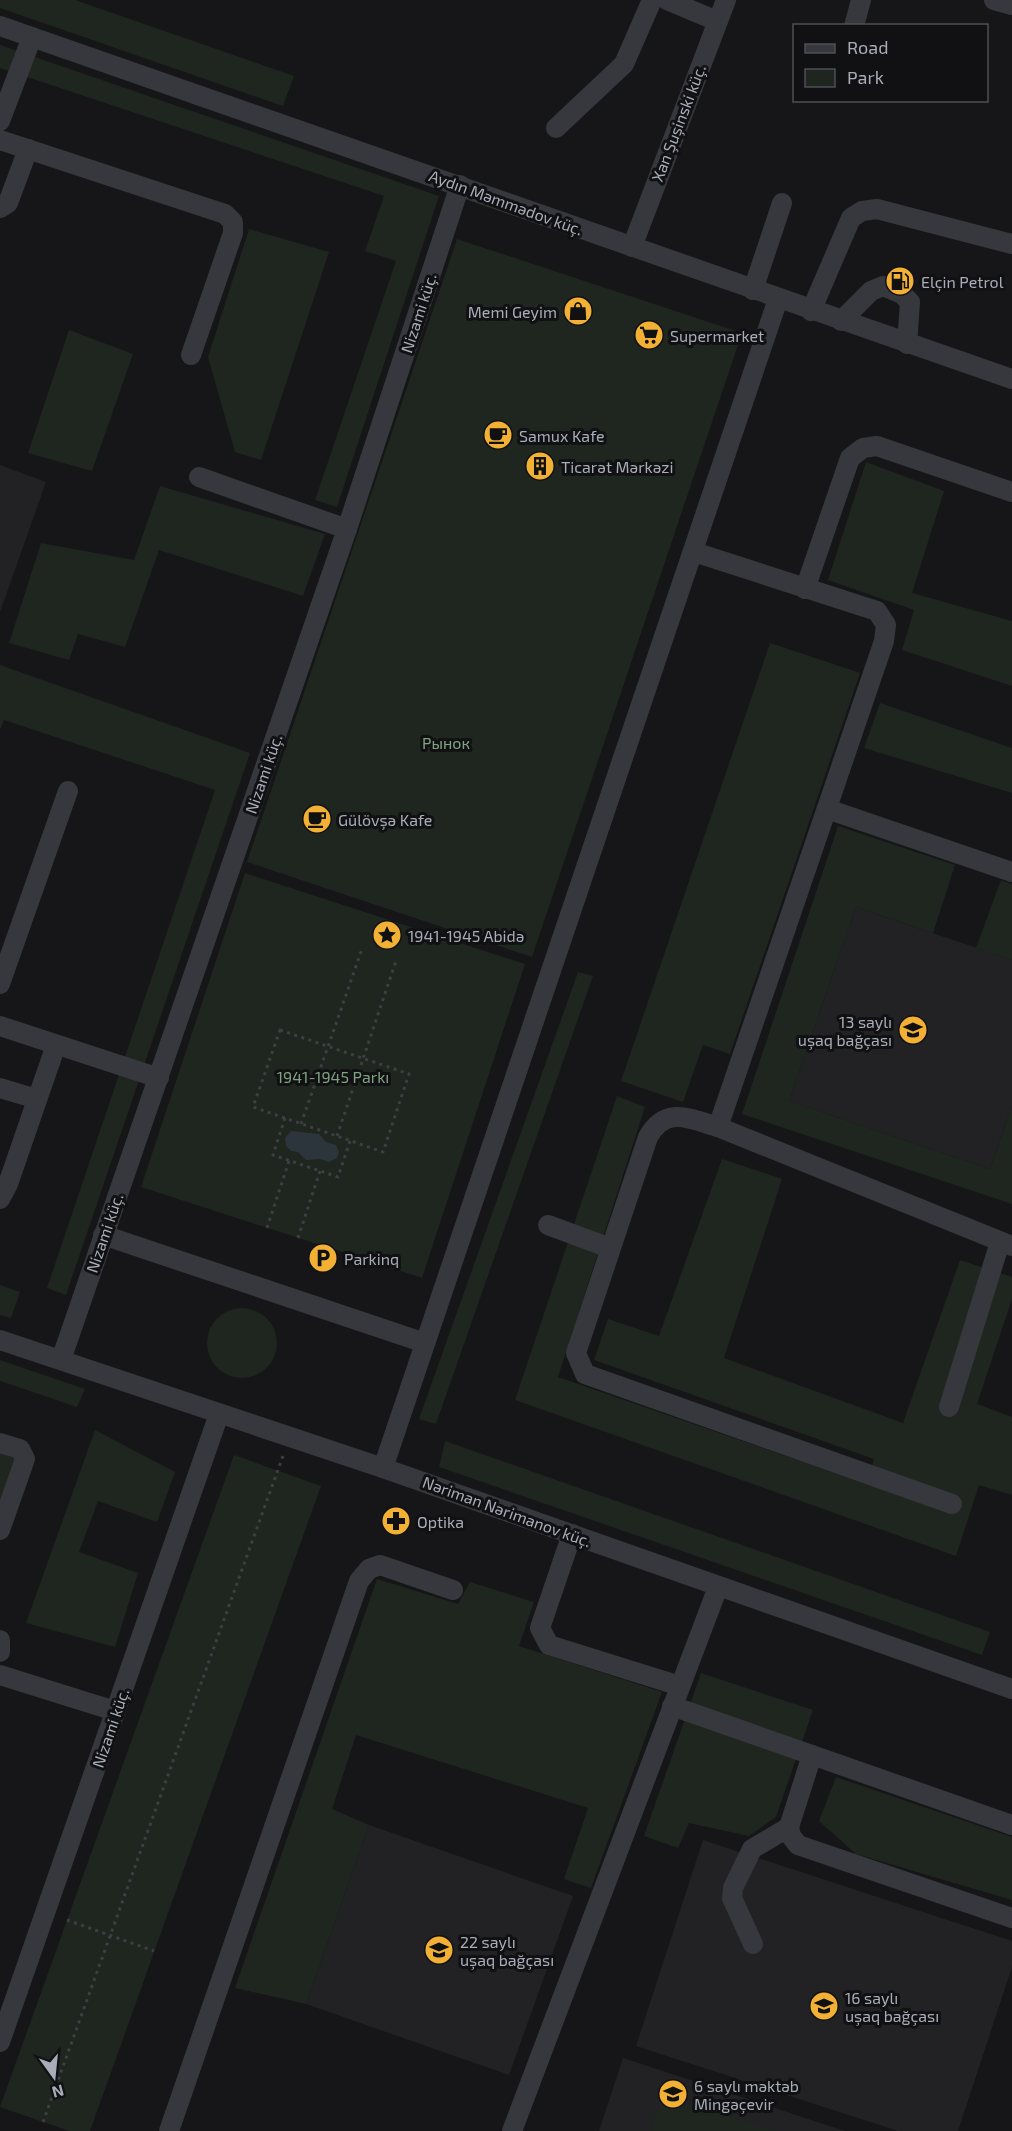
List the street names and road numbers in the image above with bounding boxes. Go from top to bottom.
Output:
street label: Xan Şuşinski küç. [647,62,710,184]
street label: Aydın Məmmədov küç. [426,165,585,240]
street label: Nizami küç. [396,271,441,355]
street label: Nizami küç. [241,732,286,816]
street label: Nizami küç. [82,1191,127,1275]
street label: Nəriman Nərimanov küç. [420,1472,594,1551]
street label: Nizami küç. [88,1686,133,1770]

